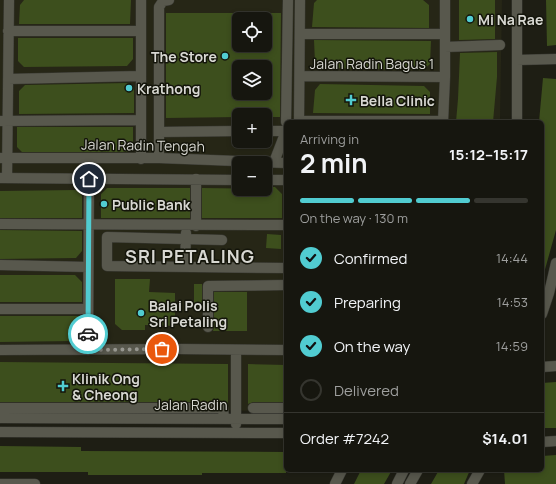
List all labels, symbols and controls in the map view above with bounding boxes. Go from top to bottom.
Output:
place label: Mi Na Rae [478,10,543,29]
map controls [232,12,272,196]
button: locate [232,12,272,52]
marker: Mi Na Rae [465,14,475,24]
place label: The Store [151,47,217,66]
marker: The Store [220,51,230,61]
street label: Jalan Radin Bagus 1 [310,54,434,73]
button: layers [232,60,272,100]
place label: Krathong [137,79,200,98]
marker: Krathong [124,83,134,93]
place label: Bella Clinic [360,91,435,110]
marker: Bella Clinic [345,94,357,106]
button: + [232,108,272,148]
text: Arriving in [300,130,359,148]
street label: Jalan Radin Tengah [81,134,205,156]
text: 15:12–15:17 [449,144,528,165]
text: 2 min [300,145,368,181]
button: − [232,156,272,196]
pin [72,162,106,196]
icon: home [78,168,100,190]
place label: Public Bank [112,195,191,214]
marker: Public Bank [99,199,109,209]
text: On the way · 130 m [300,209,408,227]
district label: SRI PETALING [125,244,255,268]
icon: check [300,247,322,269]
text: Confirmed [334,248,407,269]
text: 14:44 [496,249,528,267]
icon: check [300,291,322,313]
text: Preparing [334,292,401,313]
text: 14:53 [497,293,528,311]
place label: Balai Polis Sri Petaling [149,296,227,331]
marker: Balai Polis Sri Petaling [136,308,146,318]
courier [68,314,108,354]
icon: car [77,323,99,345]
pin [145,332,179,366]
icon: check [300,335,322,357]
text: On the way [334,336,410,357]
text: 14:59 [496,337,528,355]
icon: bag [151,338,173,360]
place label: Klinik Ong & Cheong [72,369,140,404]
marker: Klinik Ong & Cheong [57,380,69,392]
text: Delivered [334,380,399,401]
street label: Jalan Radin [155,395,227,414]
text: Order #7242 [300,428,389,449]
text: $14.01 [482,428,528,449]

